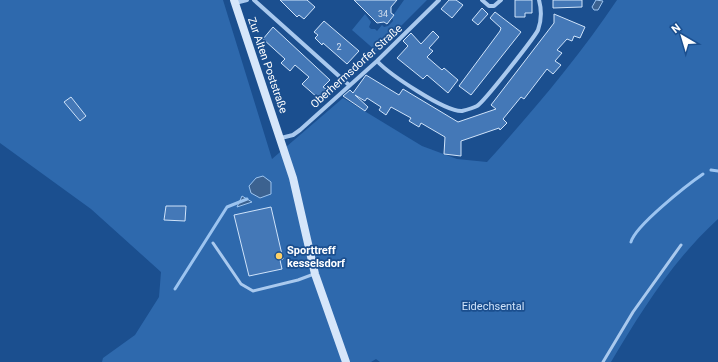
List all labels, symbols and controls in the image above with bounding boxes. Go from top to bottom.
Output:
house number: 34 [378,9,388,19]
street label: Zur Alten Poststraße [245,15,290,115]
north arrow [662,16,702,56]
text: N [669,21,683,36]
street label: Oberhermsdorfer Straße [308,22,405,111]
house number: 2 [336,42,342,52]
place label: Sporttreff kesselsdorf [287,244,345,270]
marker: Sporttreff kesselsdorf [274,251,284,261]
park label: Eidechsental [462,300,524,313]

